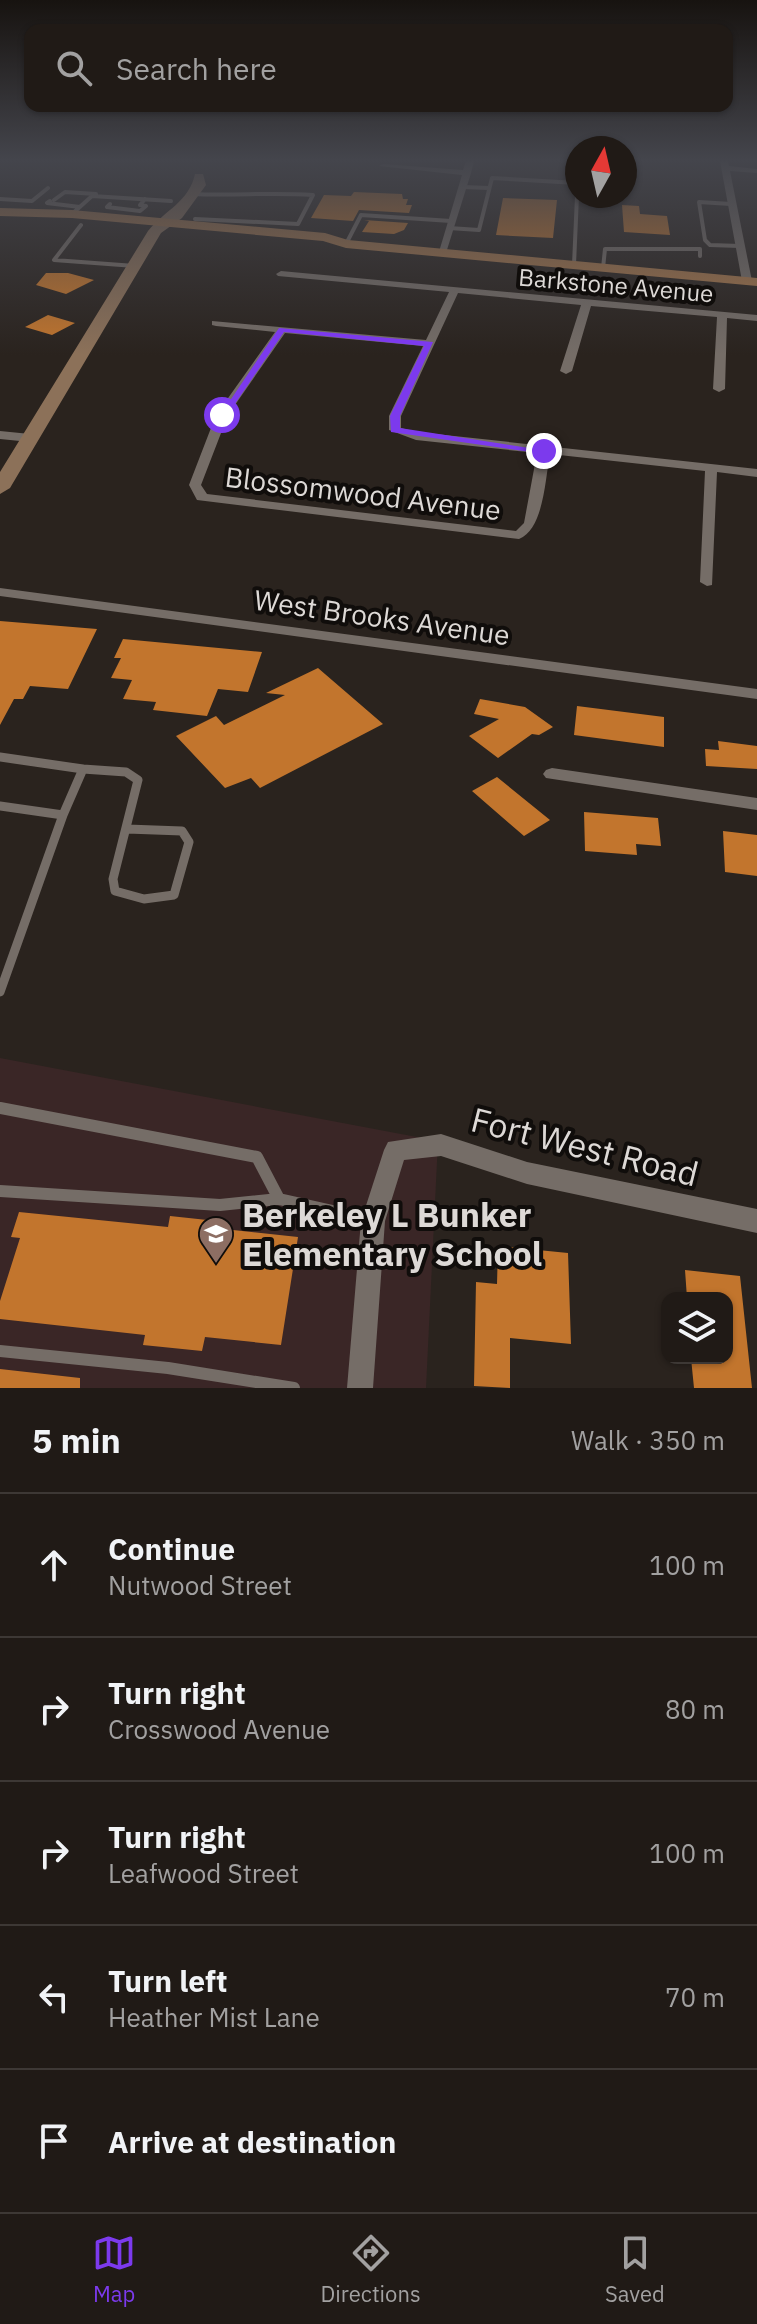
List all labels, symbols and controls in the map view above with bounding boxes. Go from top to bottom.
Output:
search box [24,24,733,112]
icon: search [52,46,96,90]
text: Search here [116,49,277,88]
north arrow [565,136,637,208]
street label: Barkstone Avenue [517,261,715,309]
route start [204,397,240,433]
route end [526,433,562,469]
street label: Blossomwood Avenue [223,458,503,528]
street label: West Brooks Avenue [252,581,512,653]
street label: Fort West Road [467,1097,703,1195]
place label: Berkeley L Bunker Elementary School [242,1192,542,1275]
school or university icon: Berkeley L Bunker Elementary School [197,1215,235,1265]
map controls [661,1292,733,1364]
button: layers [661,1292,733,1364]
text: 5 min [32,1418,121,1462]
text: Walk · 350 m [571,1423,725,1457]
text: Continue [108,1529,235,1568]
icon: ahead [32,1543,76,1587]
text: 100 m [649,1548,725,1582]
text: Nutwood Street [108,1568,292,1602]
text: Turn right [108,1673,246,1712]
icon: right [32,1687,76,1731]
text: 80 m [665,1692,725,1726]
text: Crosswood Avenue [108,1712,330,1746]
text: Turn right [108,1817,246,1856]
icon: right [32,1831,76,1875]
text: 100 m [649,1836,725,1870]
text: Leafwood Street [108,1856,299,1890]
text: Turn left [108,1961,227,2000]
icon: left [32,1975,76,2019]
text: 70 m [665,1980,725,2014]
text: Heather Mist Lane [108,2000,320,2034]
icon: arrive [32,2119,76,2163]
text: Arrive at destination [108,2122,396,2161]
tab: Map [92,2231,136,2308]
tab: Directions [321,2231,421,2308]
tab: Saved [605,2231,665,2308]

